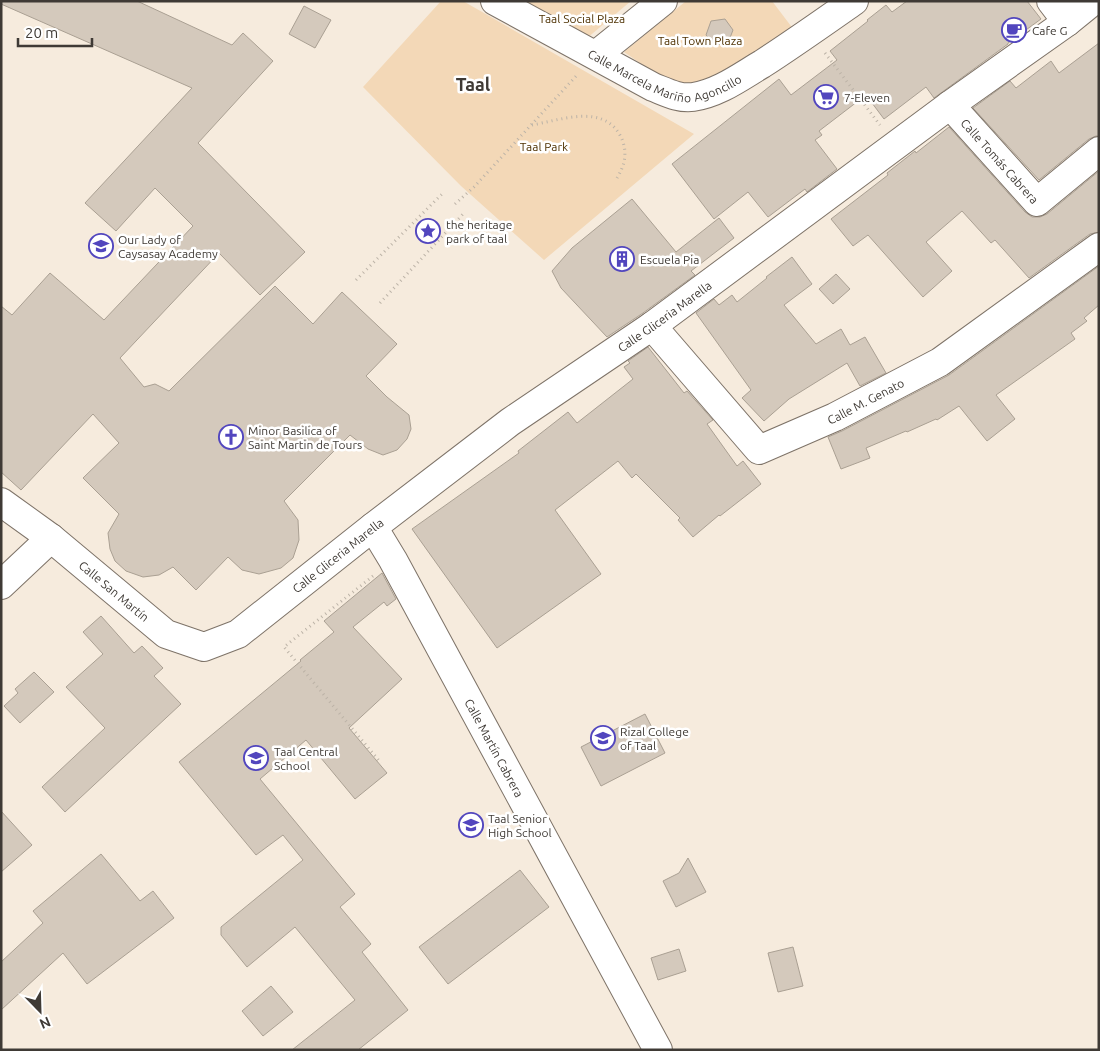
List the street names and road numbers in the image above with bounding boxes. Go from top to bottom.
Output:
street label: Calle Marcela Mariño Agoncillo [586,46,743,104]
street label: Calle Tomás Cabrera [959,116,1041,206]
street label: Calle Gliceria Marella [615,278,714,354]
street label: Calle M. Genato [825,376,906,426]
street label: Calle Gliceria Marella [290,515,386,595]
street label: Calle San Martín [77,558,152,624]
street label: Calle Martín Cabrera [463,696,526,799]

